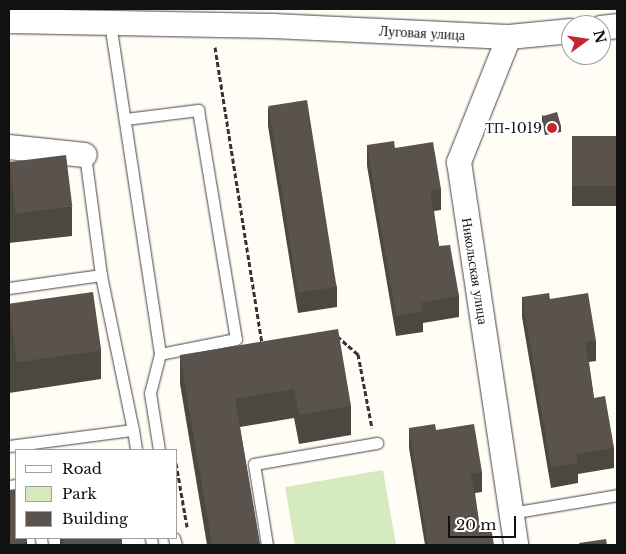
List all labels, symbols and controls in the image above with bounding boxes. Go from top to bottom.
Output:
north arrow [561,15,611,65]
street label: Луговая улица [379,22,465,44]
text: N [589,28,610,45]
place label: ТП-1019 [485,120,542,136]
marker: ТП-1019 [546,122,558,134]
street label: Никольская улица [458,216,492,326]
legend [15,449,178,539]
text: Road [62,459,102,478]
text: Park [62,484,97,503]
scale bar [451,506,518,538]
text: Building [62,509,128,528]
text: 20 m [456,515,496,534]

